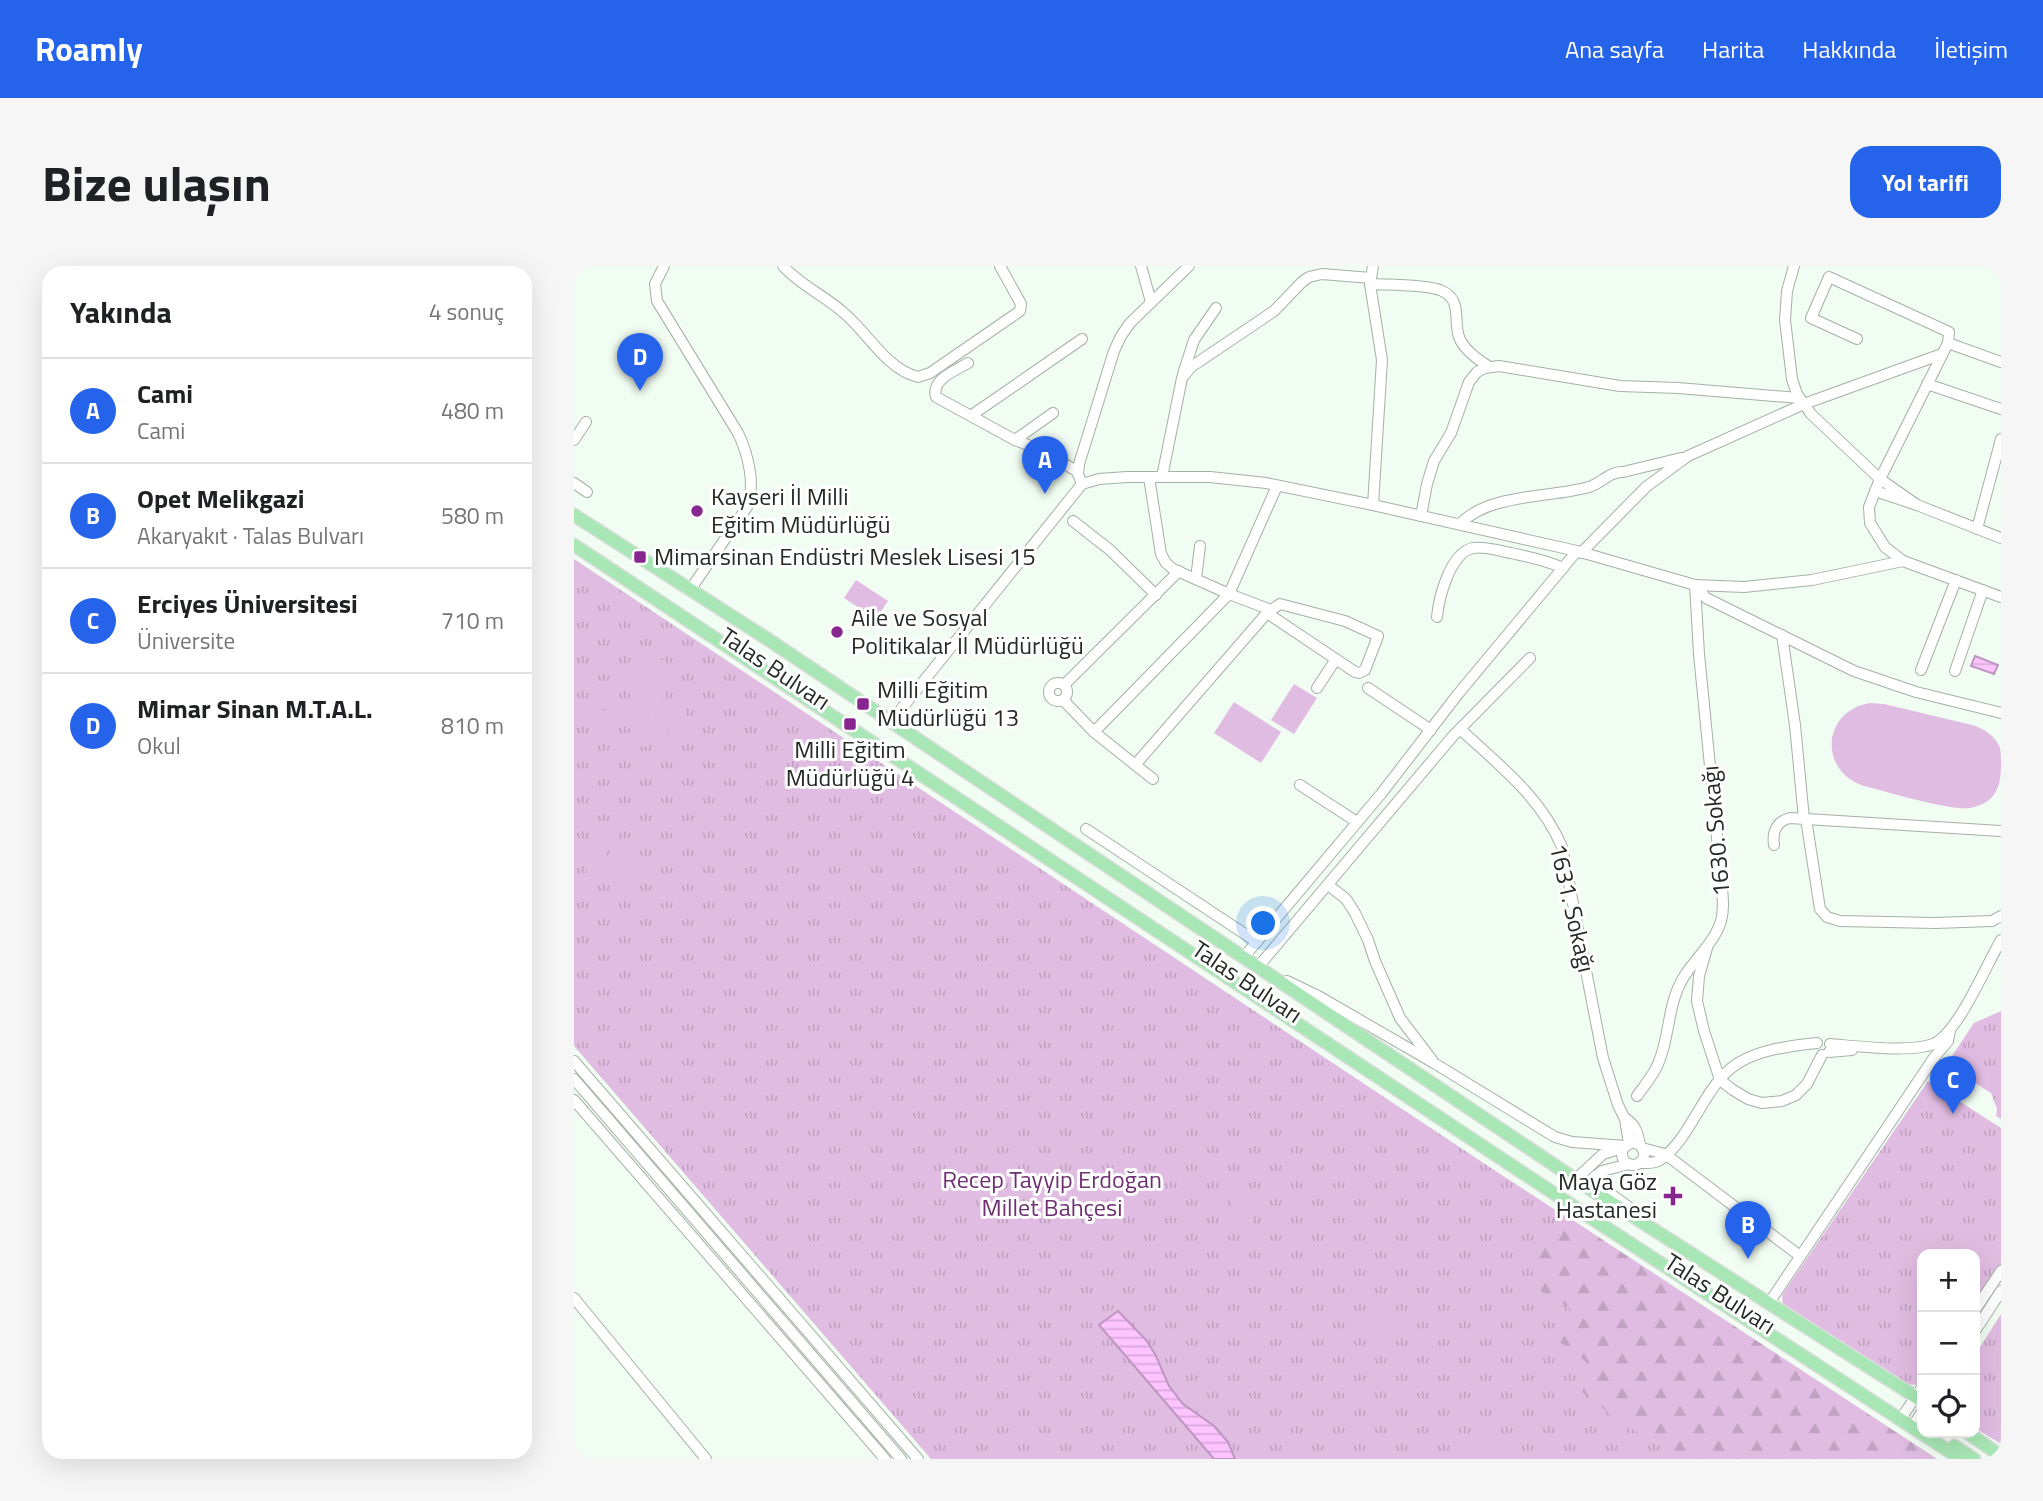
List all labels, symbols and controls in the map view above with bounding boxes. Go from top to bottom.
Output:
text: Roamly [35,24,143,74]
text: Ana sayfa [1565,31,1664,67]
text: Harita [1702,31,1764,67]
text: Hakkında [1802,31,1896,67]
text: İletişim [1934,31,2008,67]
text: Bize ulaşın [42,145,271,220]
button: Yol tarifi [1850,146,2001,218]
text: Yakında [70,289,172,335]
text: 4 sonuç [429,294,504,329]
pin: D [617,333,663,391]
text: Cami [137,374,193,413]
text: A [86,393,100,428]
text: 480 m [441,393,504,428]
text: Cami [137,413,185,448]
pin: A [1022,436,1068,494]
place label: Kayseri İl Milli Eğitim Müdürlüğü [711,478,891,542]
text: Opet Melikgazi [137,479,305,518]
text: B [86,498,100,533]
text: 580 m [441,498,504,533]
marker: Kayseri İl Milli Eğitim Müdürlüğü [689,503,705,519]
text: Akaryakıt · Talas Bulvarı [137,518,364,553]
place label: Mimarsinan Endüstri Meslek Lisesi 15 [654,538,1036,574]
marker: Mimarsinan Endüstri Meslek Lisesi 15 [632,549,648,565]
text: Erciyes Üniversitesi [137,584,358,623]
place label: Aile ve Sosyal Politikalar İl Müdürlüğü [851,599,1084,663]
text: C [87,603,99,638]
text: 710 m [441,603,504,638]
street label: Talas Bulvarı [713,618,838,718]
text: Üniversite [137,623,235,658]
marker: Aile ve Sosyal Politikalar İl Müdürlüğü [829,624,845,640]
place label: Milli Eğitim Müdürlüğü 13 [877,671,1019,735]
text: Mimar Sinan M.T.A.L. [137,689,373,728]
marker: Milli Eğitim Müdürlüğü 13 [855,696,871,712]
text: D [86,708,100,743]
text: 810 m [441,708,504,743]
marker: Milli Eğitim Müdürlüğü 4 [842,716,858,732]
text: Okul [137,728,181,763]
place label: Milli Eğitim Müdürlüğü 4 [786,731,914,795]
street label: 1630. Sokağı [1691,764,1739,898]
street label: 1631. Sokağı [1541,840,1605,976]
your location [1246,906,1280,940]
street label: Talas Bulvarı [1185,931,1310,1031]
pin: C [1930,1056,1976,1114]
park label: Recep Tayyip Erdoğan Millet Bahçesi [942,1161,1162,1225]
place label: Maya Göz Hastanesi [1556,1163,1657,1227]
marker: Maya Göz Hastanesi [1663,1186,1683,1206]
pin: B [1725,1201,1771,1259]
street label: Talas Bulvarı [1658,1244,1783,1343]
map controls [1917,1249,1980,1438]
button: + [1917,1249,1980,1312]
button: − [1917,1312,1980,1375]
button: locate [1917,1375,1980,1438]

